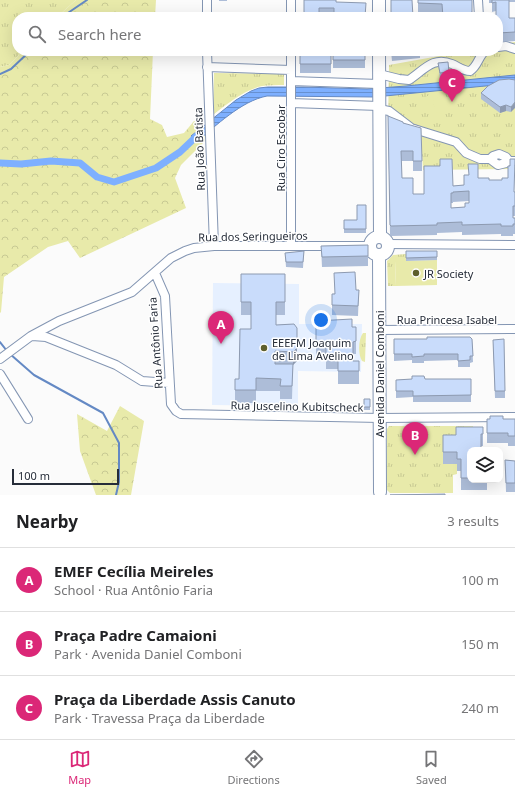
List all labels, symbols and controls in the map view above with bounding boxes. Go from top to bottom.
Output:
search box [12,12,503,56]
icon: search [26,23,48,45]
text: Search here [58,24,141,44]
pin: C [439,69,465,102]
street label: Rua Ciro Escobar [273,104,288,192]
street label: Rua João Batista [190,107,208,191]
street label: Rua dos Seringueiros [198,228,308,244]
place label: JR Society [423,266,474,281]
marker: JR Society [411,268,421,278]
street label: Rua Antônio Faria [144,297,166,389]
your location [311,310,331,330]
pin: A [208,311,234,344]
street label: Avenida Daniel Comboni [372,311,387,437]
street label: Rua Princesa Isabel [397,312,497,327]
place label: EEEFM Joaquim de Lima Avelino [272,335,354,363]
marker: EEEFM Joaquim de Lima Avelino [259,343,269,353]
street label: Rua Juscelino Kubitscheck [230,397,364,415]
pin: B [402,422,428,455]
map controls [467,447,503,483]
button: layers [467,447,503,483]
scale bar [12,467,119,486]
text: 100 m [18,468,50,483]
text: Nearby [16,510,78,533]
text: 3 results [447,512,499,530]
text: EMEF Cecília Meireles [54,561,214,581]
text: A [25,571,34,589]
text: 100 m [461,571,499,589]
text: School · Rua Antônio Faria [54,581,213,599]
text: Praça Padre Camaioni [54,625,217,645]
text: B [25,635,33,653]
text: 150 m [461,635,499,653]
text: Park · Avenida Daniel Comboni [54,645,242,663]
text: Praça da Liberdade Assis Canuto [54,689,296,709]
text: C [25,699,33,717]
text: 240 m [461,699,499,717]
text: Park · Travessa Praça da Liberdade [54,709,265,727]
tab: Map [68,748,91,787]
tab: Directions [227,748,280,787]
tab: Saved [416,748,447,787]

